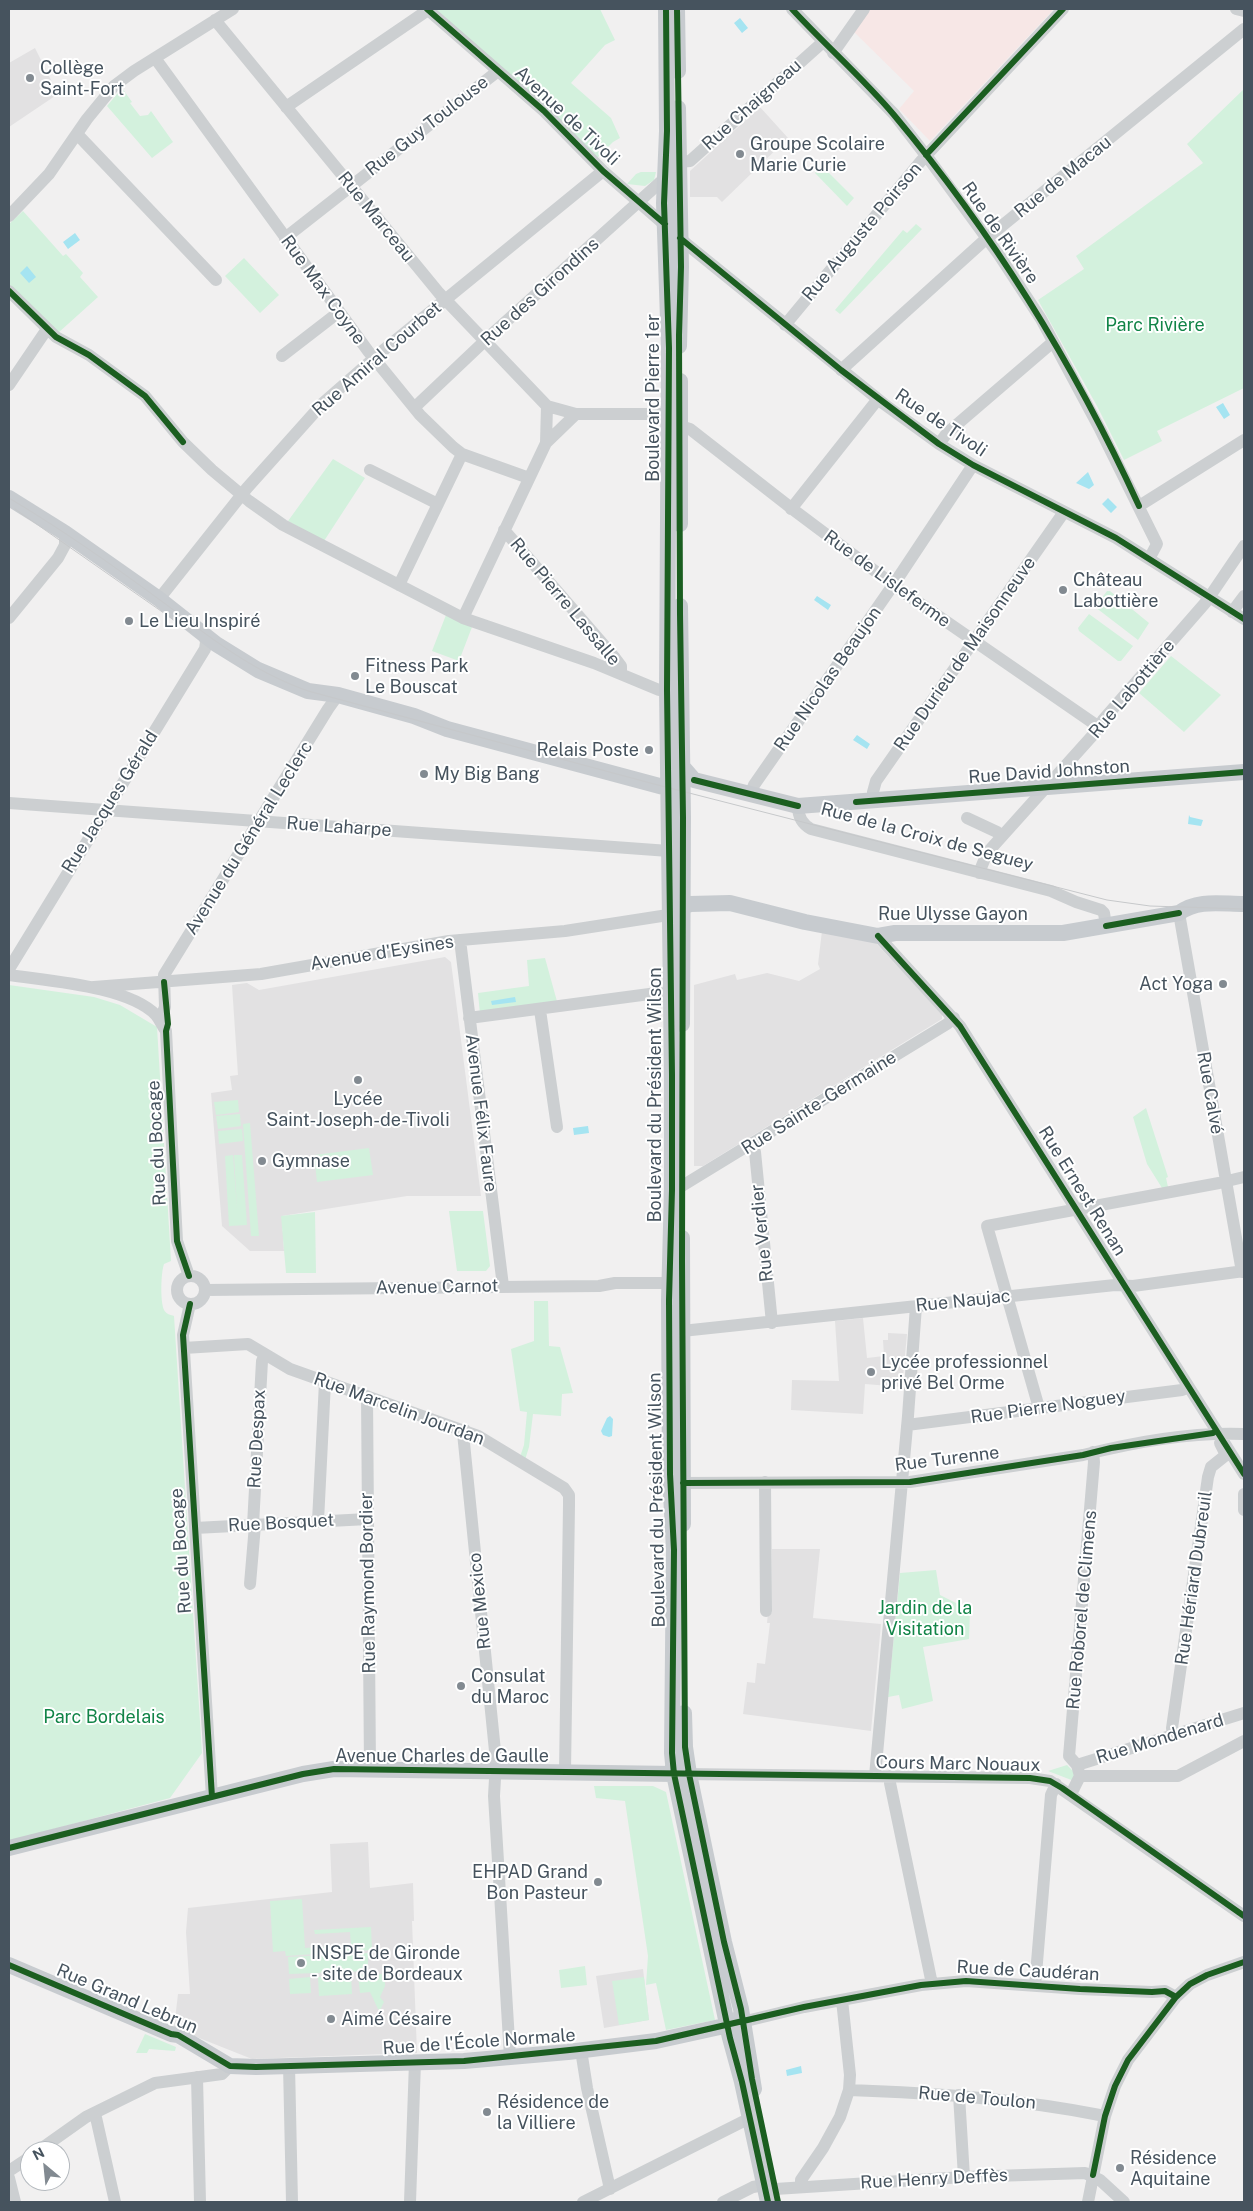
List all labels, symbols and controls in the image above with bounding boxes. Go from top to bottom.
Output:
street label: Rue Chaigneau [698,55,806,155]
place label: Collège Saint-Fort [40,57,124,100]
street label: Avenue de Tivoli [510,62,624,170]
street label: Rue Guy Toulouse [361,71,493,181]
marker: Collège Saint-Fort [24,72,36,84]
street label: Rue de Macau [1010,131,1116,223]
place label: Groupe Scolaire Marie Curie [750,133,885,176]
marker: Groupe Scolaire Marie Curie [734,148,746,160]
street label: Rue Auguste Poirson [798,158,926,306]
street label: Rue Marceau [333,167,419,267]
street label: Rue de Rivière [957,178,1043,288]
street label: Rue Max Coyne [276,231,370,349]
street label: Rue des Girondins [476,233,604,351]
street label: Rue Amiral Courbet [308,297,446,421]
street label: Boulevard Pierre 1er [642,314,664,482]
park label: Parc Rivière [1105,314,1205,336]
street label: Rue de Tivoli [891,384,991,462]
street label: Rue de Lisleferme [820,526,954,632]
street label: Rue Pierre Lassalle [505,534,625,670]
street label: Rue Durieu de Maisonneuve [890,553,1040,755]
place label: Château Labottière [1073,569,1158,612]
marker: Château Labottière [1057,584,1069,596]
street label: Rue Nicolas Beaujon [770,603,886,755]
place label: Le Lieu Inspiré [139,610,260,632]
marker: Le Lieu Inspiré [123,615,135,627]
street label: Rue Labottière [1084,635,1180,743]
place label: Fitness Park Le Bouscat [365,655,469,698]
marker: Fitness Park Le Bouscat [349,670,361,682]
street label: Rue Jacques Gérald [57,727,163,877]
street label: Avenue du Général Leclerc [180,737,318,939]
place label: Relais Poste [536,739,639,761]
marker: Relais Poste [643,744,655,756]
street label: Rue David Johnston [967,756,1131,788]
place label: My Big Bang [434,763,540,785]
marker: My Big Bang [418,768,430,780]
street label: Rue de la Croix de Seguey [818,798,1036,876]
street label: Rue Laharpe [286,813,392,841]
street label: Rue Ulysse Gayon [878,903,1028,925]
street label: Avenue d'Eysines [309,931,455,975]
street label: Boulevard du Président Wilson [644,967,666,1223]
place label: Act Yoga [1139,973,1213,995]
marker: Act Yoga [1217,978,1229,990]
street label: Avenue Félix Faure [461,1033,501,1193]
street label: Rue Sainte-Germaine [738,1047,900,1159]
street label: Rue Calvé [1192,1050,1228,1136]
marker: Lycée Saint-Joseph-de-Tivoli [352,1074,364,1086]
street label: Rue du Bocage [143,1080,171,1206]
place label: Lycée Saint-Joseph-de-Tivoli [266,1088,450,1130]
street label: Rue Ernest Renan [1033,1122,1131,1260]
place label: Gymnase [272,1150,350,1172]
marker: Gymnase [256,1155,268,1167]
street label: Rue Verdier [746,1183,778,1283]
street label: Avenue Carnot [376,1275,498,1299]
street label: Rue Naujac [914,1285,1012,1317]
place label: Lycée professionnel privé Bel Orme [881,1351,1048,1394]
marker: Lycée professionnel privé Bel Orme [865,1366,877,1378]
street label: Rue Marcelin Jourdan [311,1368,487,1450]
street label: Boulevard du Président Wilson [644,1372,670,1628]
street label: Rue Pierre Noguey [969,1385,1127,1429]
street label: Rue Despax [244,1389,270,1489]
street label: Rue Turenne [893,1442,1001,1476]
street label: Rue du Bocage [166,1488,196,1614]
street label: Rue Hériard Dubreuil [1171,1489,1217,1667]
street label: Rue Raymond Bordier [356,1492,380,1674]
street label: Rue Bosquet [227,1509,335,1537]
street label: Rue Roborel de Climens [1063,1510,1101,1710]
street label: Rue Mexico [464,1552,496,1650]
park label: Jardin de la Visitation [878,1597,972,1640]
place label: Consulat du Maroc [471,1665,549,1708]
marker: Consulat du Maroc [455,1680,467,1692]
park label: Parc Bordelais [43,1706,165,1728]
street label: Rue Mondenard [1094,1709,1226,1769]
street label: Avenue Charles de Gaulle [335,1745,549,1767]
street label: Cours Marc Nouaux [875,1752,1041,1776]
place label: EHPAD Grand Bon Pasteur [472,1861,588,1904]
marker: EHPAD Grand Bon Pasteur [592,1876,604,1888]
place label: INSPE de Gironde - site de Bordeaux [311,1942,463,1985]
street label: Rue de Caudéran [956,1956,1100,1986]
marker: INSPE de Gironde - site de Bordeaux [295,1957,307,1969]
street label: Rue Grand Lebrun [53,1959,201,2039]
place label: Aimé Césaire [341,2008,452,2030]
marker: Aimé Césaire [325,2013,337,2025]
street label: Rue de l'École Normale [382,2024,576,2060]
street label: Rue de Toulon [917,2082,1037,2114]
place label: Résidence de la Villiere [497,2091,609,2134]
marker: Résidence de la Villiere [481,2106,493,2118]
north arrow [20,2141,70,2191]
text: N [30,2144,47,2163]
place label: Résidence Aquitaine [1130,2147,1217,2190]
marker: Résidence Aquitaine [1114,2162,1126,2174]
street label: Rue Henry Deffès [860,2164,1008,2194]

